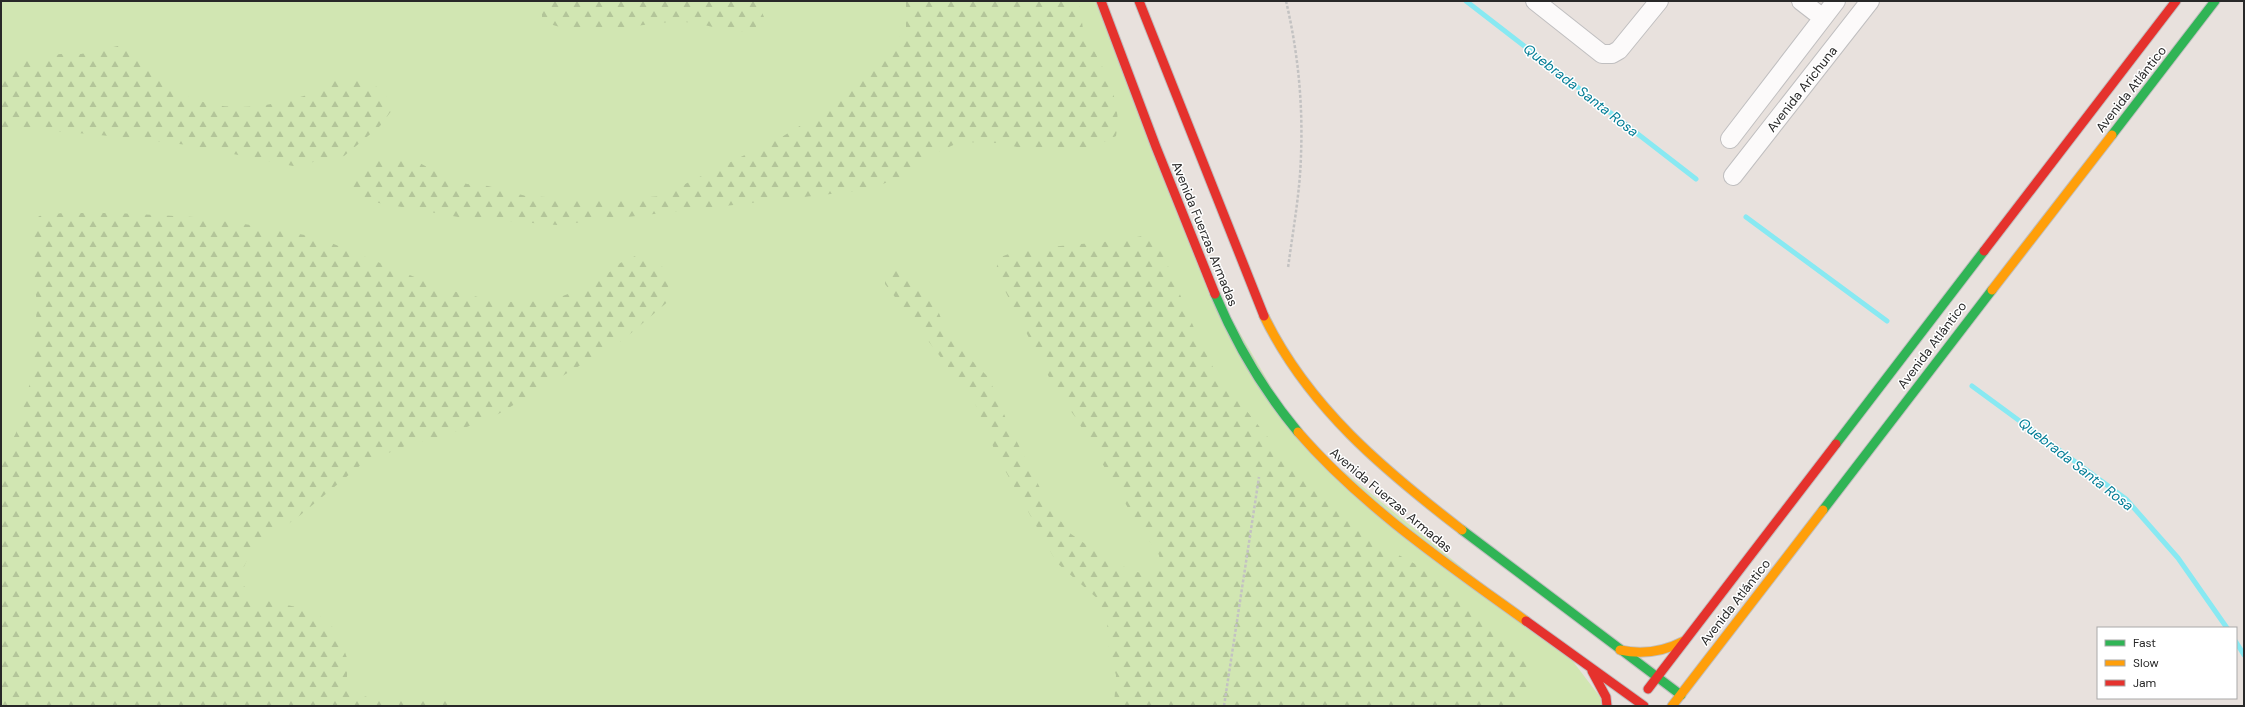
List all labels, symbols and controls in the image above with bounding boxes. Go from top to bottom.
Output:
water label: Quebrada Santa Rosa [1520,39,1642,141]
street label: Avenida Atlántico [2092,42,2170,136]
street label: Avenida Arichuna [1763,43,1841,135]
street label: Avenida Fuerzas Armadas [1168,159,1242,309]
street label: Avenida Atlántico [1894,298,1971,392]
water label: Quebrada Santa Rosa [2015,413,2137,515]
street label: Avenida Fuerzas Armadas [1326,444,1456,556]
street label: Avenida Atlántico [1696,555,1774,649]
legend [2097,627,2237,699]
text: Fast [2133,635,2156,651]
text: Slow [2133,655,2159,671]
text: Jam [2133,675,2156,691]

